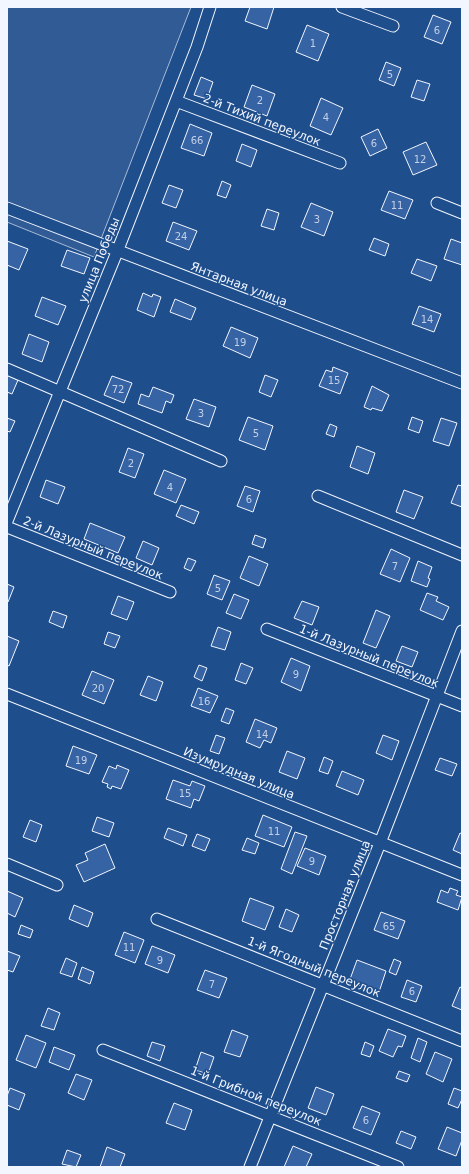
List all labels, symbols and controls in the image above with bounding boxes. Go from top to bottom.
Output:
house number: 6 [434,25,440,36]
house number: 1 [310,38,316,49]
house number: 5 [387,69,393,80]
street label: 2-й Тихий переулок [201,91,323,149]
house number: 2 [257,95,263,106]
house number: 4 [323,112,329,123]
house number: 66 [191,135,203,146]
house number: 6 [371,138,377,149]
house number: 12 [414,154,426,165]
house number: 11 [391,200,403,211]
house number: 3 [314,214,320,225]
street label: улица Победы [75,215,123,305]
house number: 24 [175,231,187,242]
street label: Янтарная улица [189,259,289,309]
house number: 14 [421,314,433,325]
house number: 19 [234,337,246,348]
house number: 15 [328,375,340,386]
house number: 72 [112,384,124,395]
house number: 3 [198,408,204,419]
house number: 5 [253,428,259,439]
house number: 2 [128,458,134,469]
house number: 4 [167,482,173,493]
house number: 6 [246,494,252,505]
street label: 2-й Лазурный переулок [21,513,165,583]
house number: 7 [392,561,398,572]
house number: 5 [215,583,221,594]
street label: 1-й Лазурный переулок [297,621,441,691]
house number: 9 [293,669,299,680]
house number: 20 [92,683,104,694]
house number: 16 [198,696,210,707]
house number: 14 [256,729,268,740]
street label: Изумрудная улица [181,744,297,802]
house number: 19 [75,755,87,766]
house number: 15 [179,788,191,799]
house number: 11 [268,826,280,837]
street label: Просторная улица [317,838,373,952]
house number: 9 [309,856,315,867]
house number: 65 [383,921,395,932]
street label: 1-й Ягодный переулок [245,934,383,1000]
house number: 11 [123,942,135,953]
house number: 9 [157,955,163,966]
house number: 7 [209,979,215,990]
house number: 6 [409,986,415,997]
street label: 1-й Грибной переулок [188,1063,324,1129]
house number: 6 [363,1115,369,1126]

